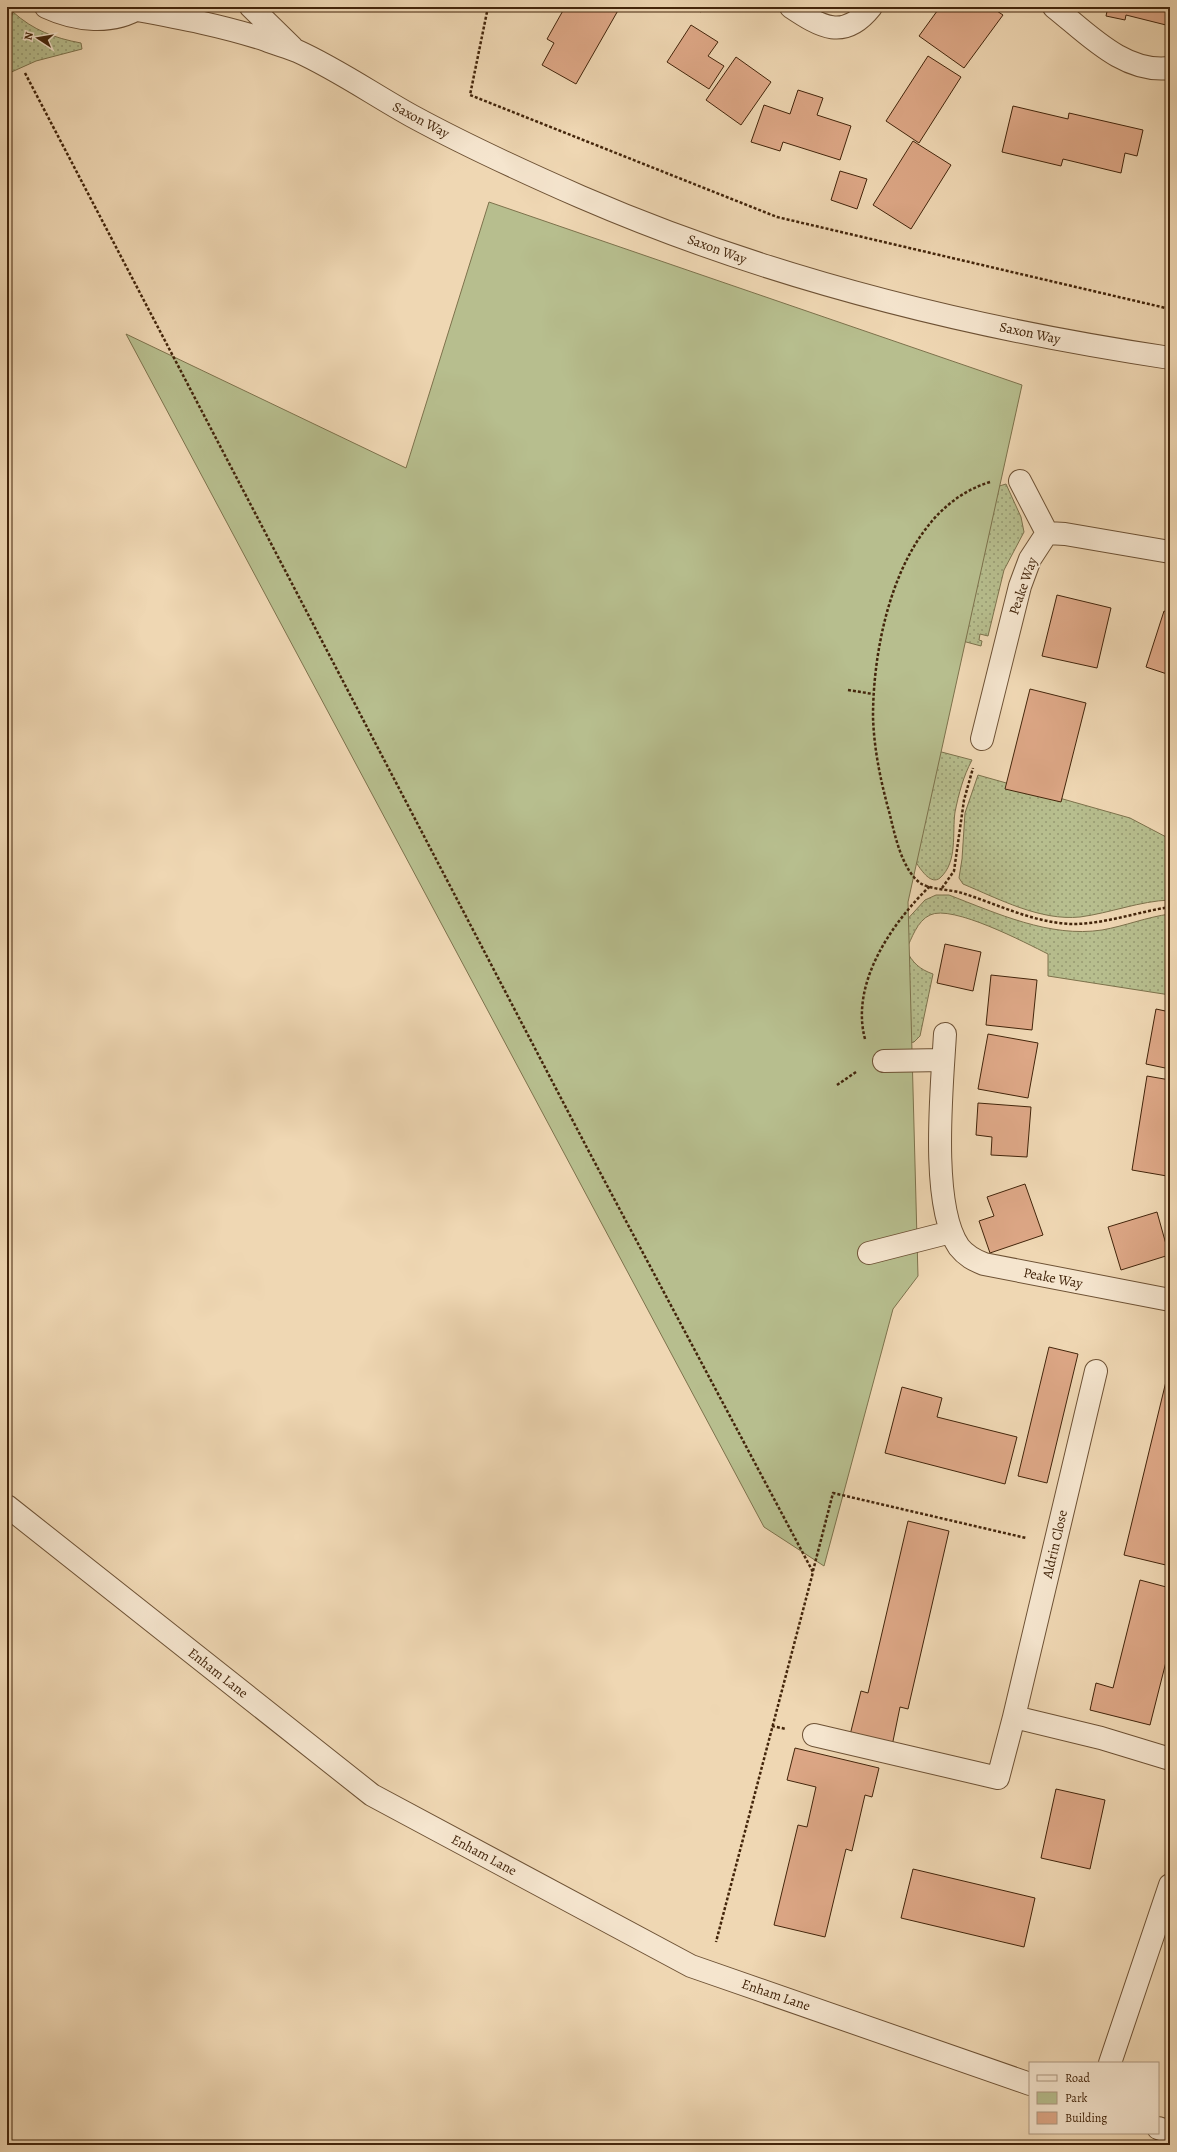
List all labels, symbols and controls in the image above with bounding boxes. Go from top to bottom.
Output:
north arrow [18,18,58,58]
text: N [21,31,37,42]
street label: Saxon Way [389,97,453,143]
street label: Saxon Way [685,229,750,269]
street label: Saxon Way [998,317,1063,349]
street label: Peake Way [1004,554,1042,617]
street label: Peake Way [1022,1263,1085,1293]
street label: Aldrin Close [1038,1508,1072,1581]
street label: Enham Lane [184,1643,252,1703]
street label: Enham Lane [448,1830,520,1880]
street label: Enham Lane [739,1974,813,2016]
legend [1029,2062,1159,2134]
text: Road [1065,2070,1091,2086]
text: Park [1065,2090,1088,2106]
text: Building [1065,2110,1107,2126]

